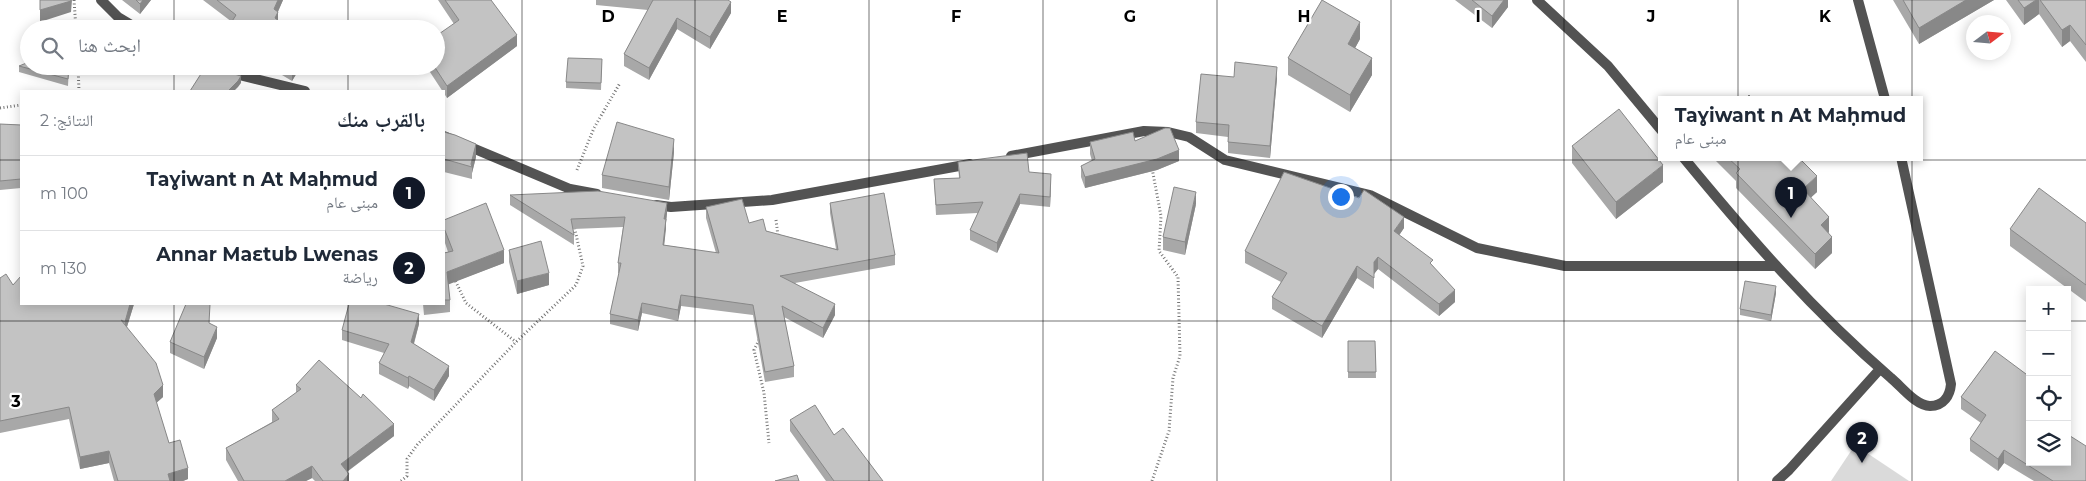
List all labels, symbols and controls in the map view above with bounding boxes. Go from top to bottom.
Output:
text: D [601,7,615,26]
text: E [777,7,787,26]
text: F [951,7,961,26]
text: G [1124,7,1136,26]
text: H [1298,7,1310,26]
text: I [1475,7,1481,26]
text: J [1646,7,1655,26]
text: K [1819,7,1832,26]
north arrow [1966,15,2011,60]
search box [20,20,445,75]
icon: search [38,34,66,62]
text: ابحث هنا [78,34,141,57]
popup [1658,96,1923,161]
text: Taɣiwant n At Maḥmud [1675,104,1906,127]
text: بالقرب منك [337,107,425,132]
text: النتائج: 2 [40,111,93,130]
text: مبنى عام [1675,129,1727,148]
text: Taɣiwant n At Maḥmud [146,168,378,191]
pin: 1 [1775,177,1807,218]
text: 100 m [40,184,88,203]
text: 1 [406,184,412,203]
your location [1328,184,1354,210]
text: مبنى عام [326,193,378,212]
text: Annar Maɛtub Lwenas [156,243,378,266]
text: 130 m [40,259,87,278]
text: 2 [404,259,414,278]
text: رياضة [342,268,378,287]
map controls [2026,286,2071,466]
button: + [2026,286,2071,331]
button: − [2026,331,2071,376]
button: locate [2026,376,2071,421]
text: 3 [10,392,21,411]
button: layers [2026,421,2071,466]
pin: 2 [1846,422,1878,463]

